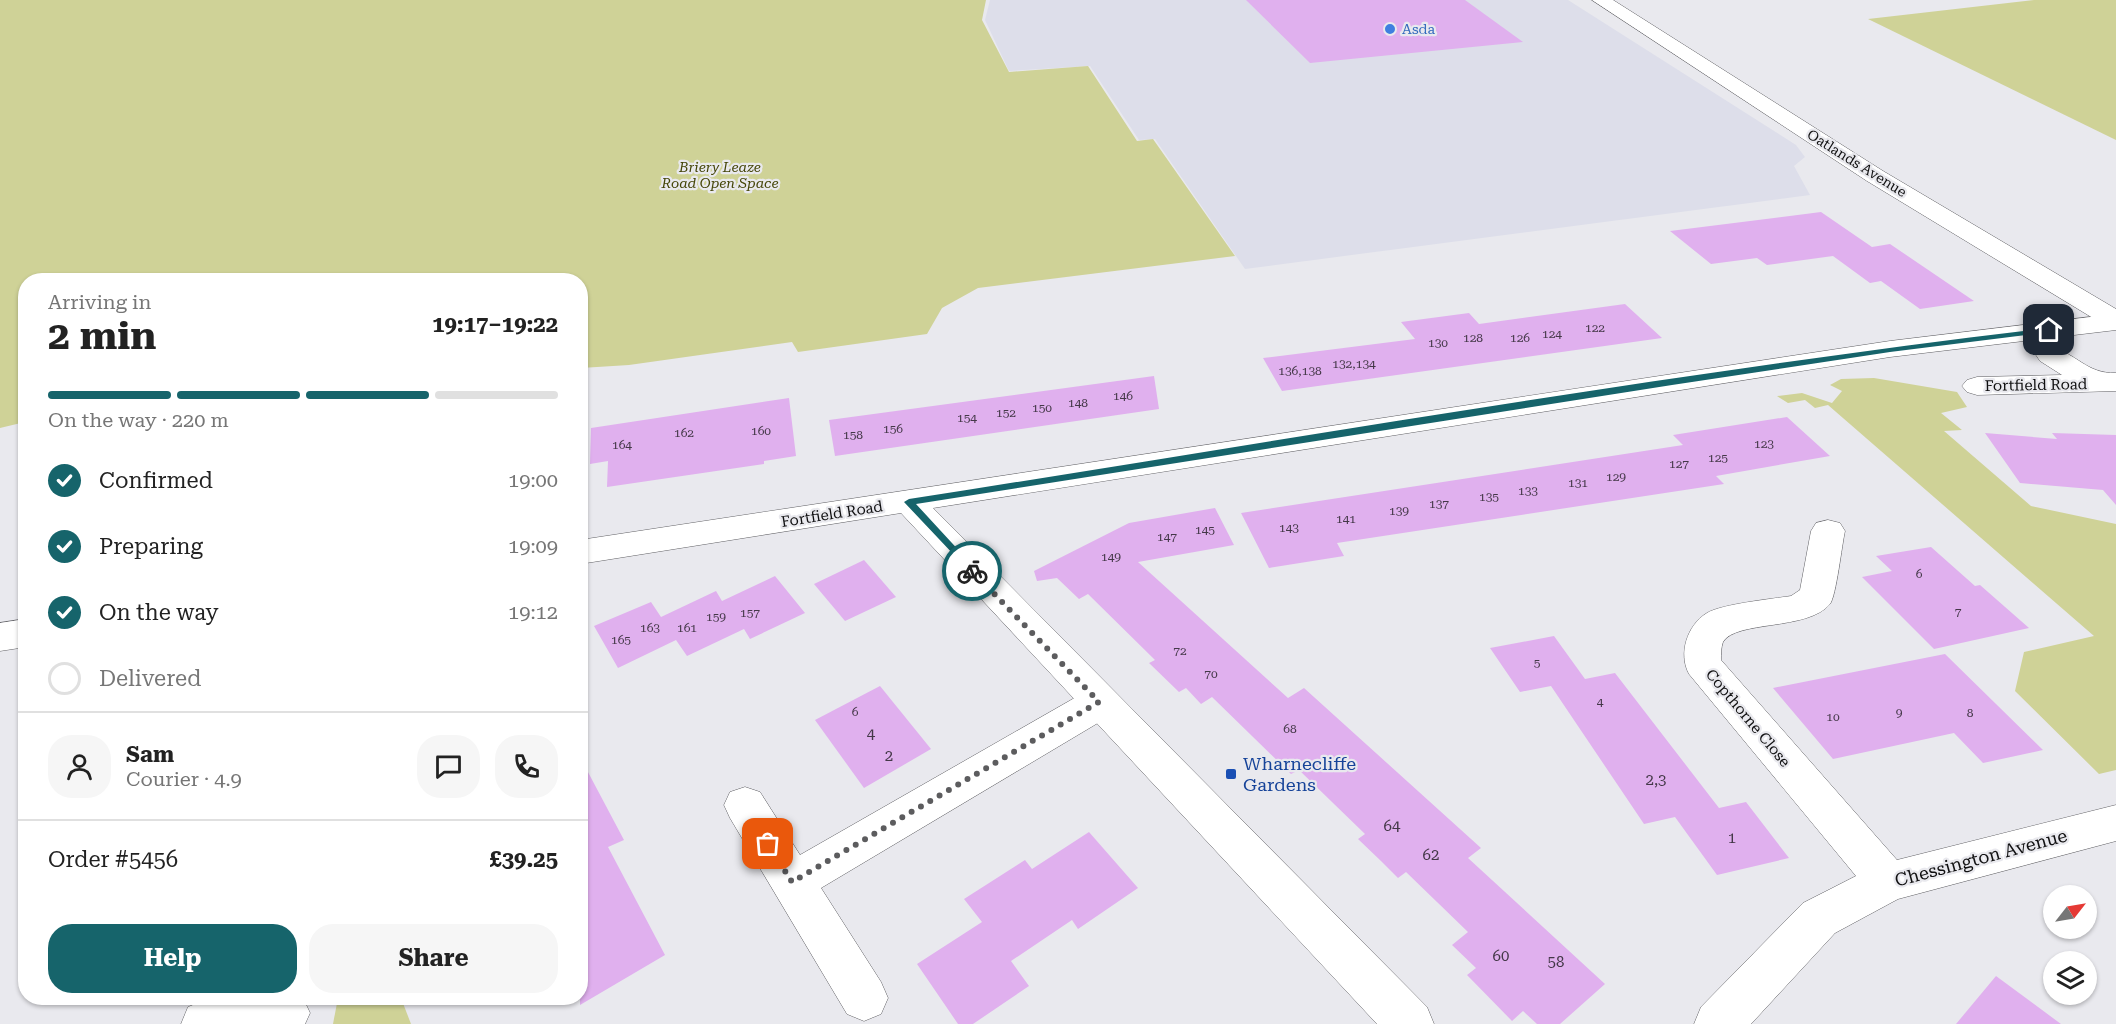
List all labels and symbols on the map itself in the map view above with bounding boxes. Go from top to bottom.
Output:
place label: Asda [1402,21,1435,37]
marker: Asda [1383,22,1397,36]
street label: Oatlands Avenue [1804,126,1910,200]
park label: Briery Leaze Road Open Space [660,159,779,191]
pin [2023,304,2074,355]
house number: 122 [1585,321,1605,335]
house number: 124 [1542,327,1562,341]
house number: 128 [1463,331,1483,345]
house number: 126 [1510,331,1530,345]
house number: 130 [1428,336,1448,350]
house number: 132,134 [1332,357,1376,371]
house number: 136,138 [1278,364,1322,378]
street label: Fortfield Road [1985,375,2088,395]
house number: 146 [1113,389,1133,403]
house number: 148 [1068,396,1088,410]
house number: 150 [1032,401,1052,415]
house number: 152 [996,406,1016,420]
house number: 154 [957,411,977,425]
house number: 156 [883,422,903,436]
house number: 160 [751,424,771,438]
house number: 162 [674,426,694,440]
house number: 158 [843,428,863,442]
house number: 123 [1754,437,1774,451]
house number: 164 [612,438,632,452]
house number: 125 [1708,451,1728,465]
house number: 127 [1669,457,1689,471]
house number: 129 [1606,470,1626,484]
house number: 131 [1568,476,1588,490]
house number: 133 [1518,484,1538,498]
house number: 135 [1479,490,1499,504]
street label: Fortfield Road [780,497,884,531]
house number: 137 [1429,497,1449,511]
house number: 139 [1389,504,1409,518]
house number: 141 [1336,512,1356,526]
house number: 143 [1279,521,1299,535]
house number: 145 [1195,523,1215,537]
house number: 147 [1157,530,1177,544]
courier [942,541,1002,601]
house number: 149 [1101,550,1121,564]
house number: 6 [1916,567,1923,581]
house number: 7 [1955,605,1962,619]
house number: 157 [740,606,760,620]
house number: 159 [706,610,726,624]
house number: 163 [640,621,660,635]
house number: 161 [677,621,697,635]
house number: 165 [611,633,631,647]
house number: 72 [1173,644,1187,658]
house number: 5 [1534,656,1541,670]
street label: Copthorne Close [1702,665,1794,771]
house number: 70 [1204,667,1218,681]
house number: 4 [1597,695,1604,709]
house number: 6 [852,705,859,719]
house number: 9 [1896,706,1903,720]
house number: 8 [1967,706,1974,720]
house number: 10 [1826,710,1840,724]
house number: 68 [1283,722,1297,736]
house number: 4 [867,725,876,743]
house number: 2 [885,747,893,765]
place label: Wharnecliffe Gardens [1243,753,1356,795]
marker: Wharnecliffe Gardens [1224,767,1238,781]
house number: 2,3 [1646,771,1666,789]
house number: 64 [1384,817,1401,835]
pin [742,818,793,869]
street label: Chessington Avenue [1892,824,2069,891]
house number: 1 [1728,829,1736,847]
house number: 62 [1423,846,1439,864]
north arrow [2043,885,2097,939]
house number: 60 [1493,947,1509,965]
house number: 58 [1548,953,1564,971]

